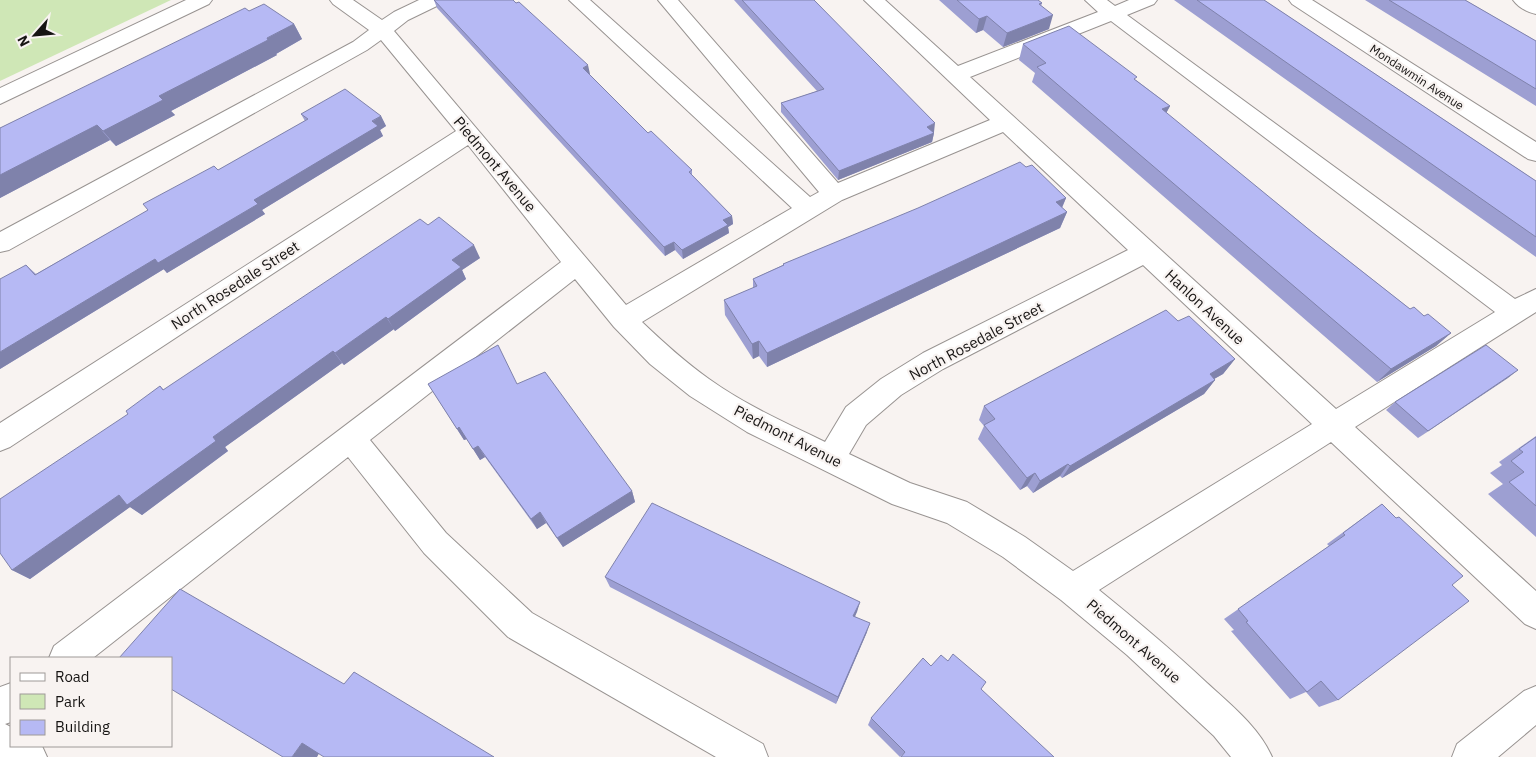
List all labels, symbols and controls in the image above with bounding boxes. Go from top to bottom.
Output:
north arrow [10,10,60,60]
text: N [13,32,34,50]
street label: Mondawmin Avenue [1367,41,1467,113]
street label: Piedmont Avenue [450,112,540,216]
street label: North Rosedale Street [167,236,303,334]
street label: Hanlon Avenue [1161,265,1249,349]
street label: North Rosedale Street [906,298,1046,384]
street label: Piedmont Avenue [731,401,845,471]
street label: Piedmont Avenue [1083,595,1185,687]
legend [10,657,172,747]
text: Road [55,667,90,686]
text: Park [55,692,85,711]
text: Building [55,717,110,736]

